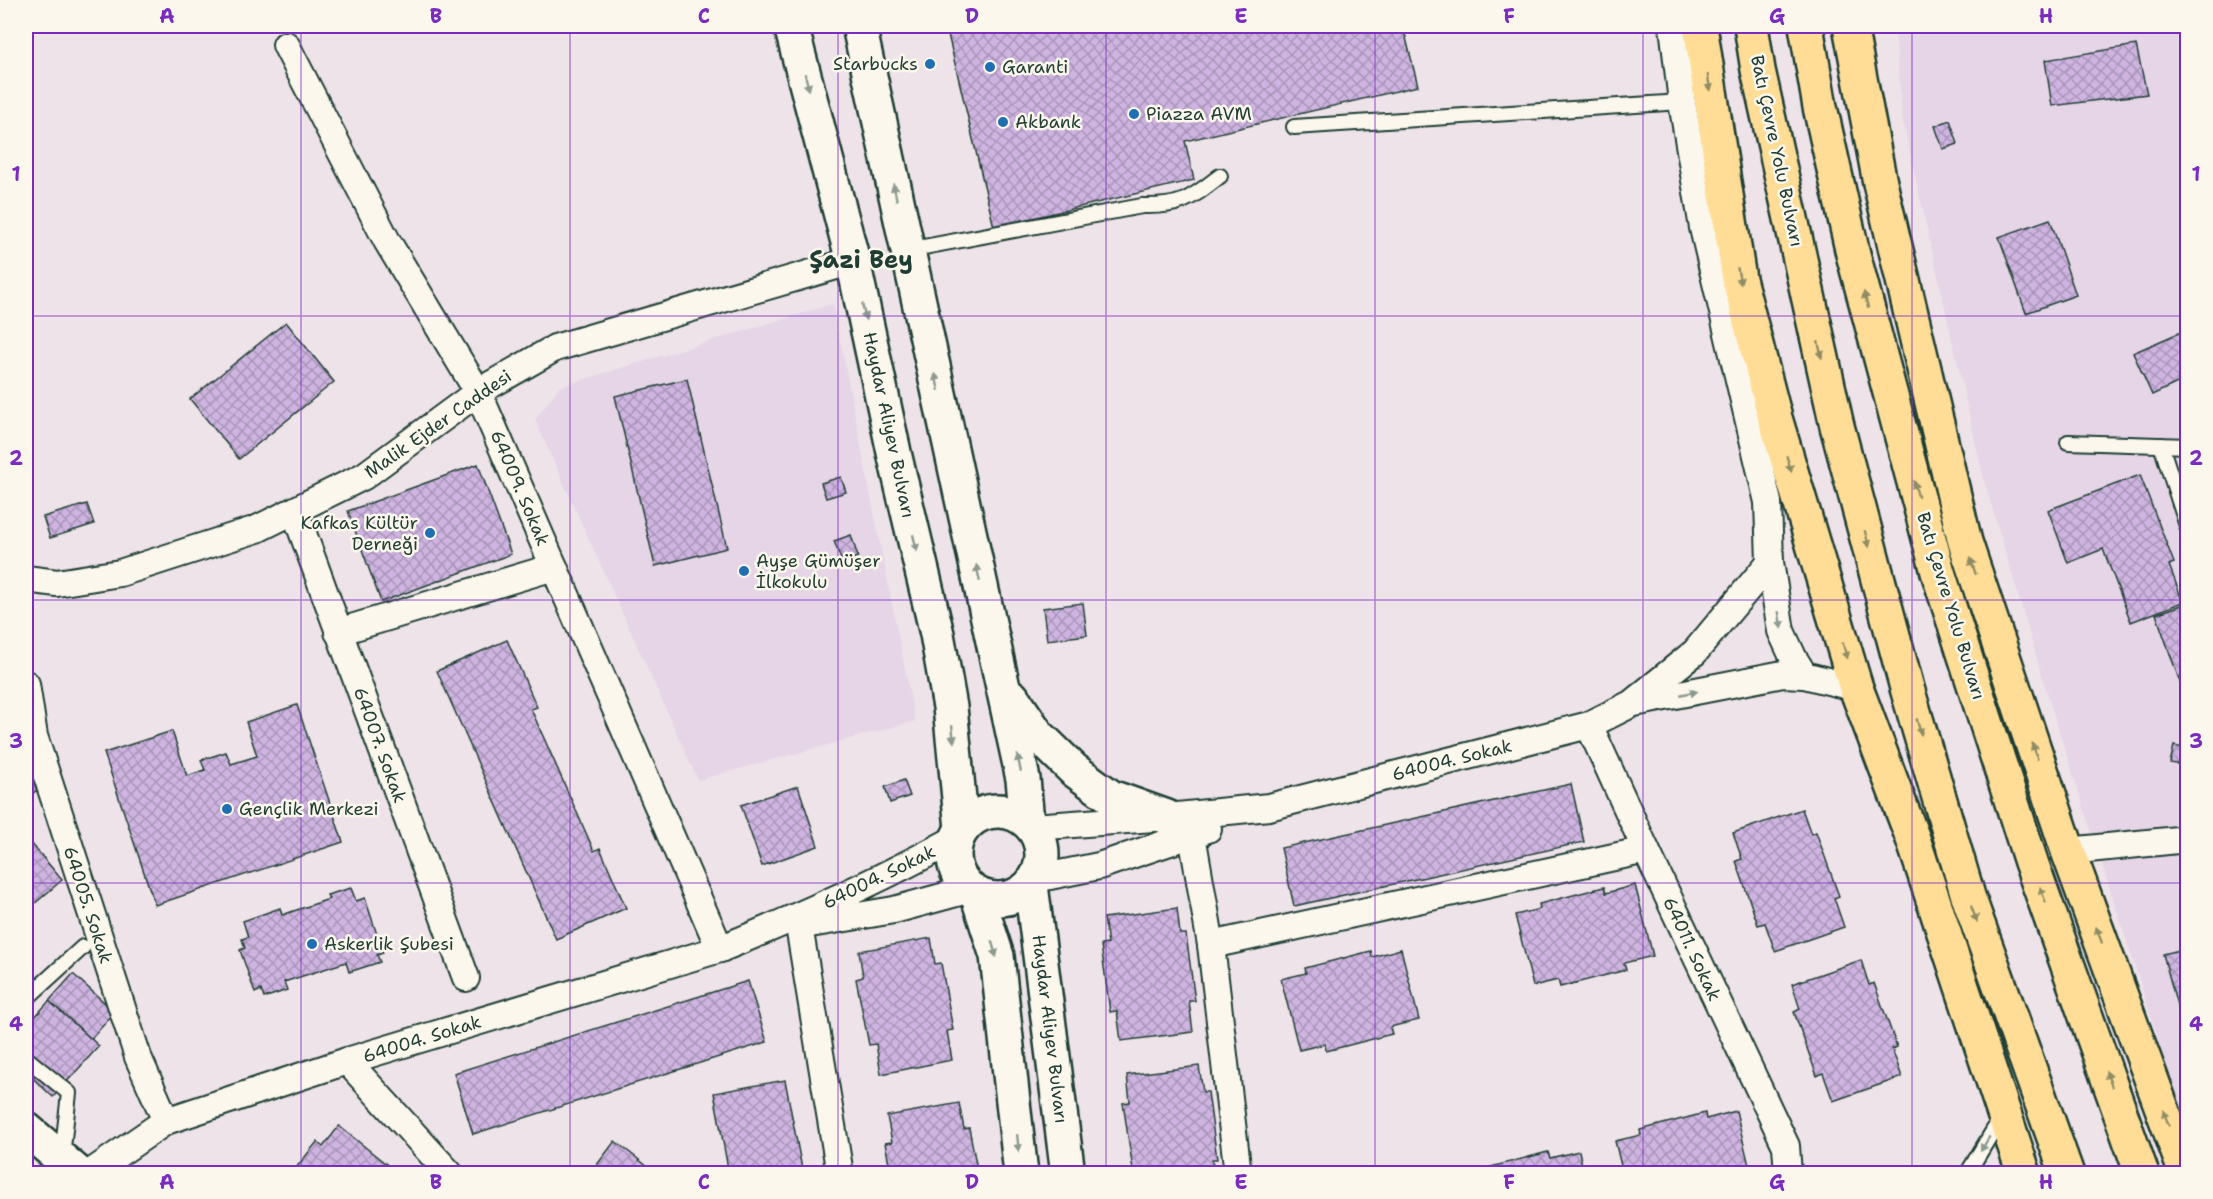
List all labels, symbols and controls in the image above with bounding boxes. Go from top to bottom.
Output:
text: A [159,3,175,29]
text: B [430,3,442,29]
text: C [698,3,710,29]
text: D [965,3,979,29]
text: E [1234,3,1248,29]
text: F [1503,3,1515,29]
text: G [1769,3,1785,29]
text: H [2039,3,2053,29]
place label: Starbucks [833,52,918,76]
street label: Batı Çevre Yolu Bulvarı [1745,53,1809,249]
place label: Garanti [1002,55,1069,79]
marker: Starbucks [923,57,937,71]
marker: Garanti [983,60,997,74]
one-way arrow [802,73,812,91]
one-way arrow [1704,74,1713,93]
place label: Piazza AVM [1146,102,1252,126]
marker: Piazza AVM [1127,107,1141,121]
place label: Akbank [1015,110,1081,134]
marker: Akbank [996,115,1010,129]
text: 1 [11,161,21,187]
text: 1 [2191,161,2201,187]
one-way arrow [890,182,900,201]
district label: Şazi Bey [809,244,913,276]
one-way arrow [1735,267,1744,286]
one-way arrow [1861,291,1870,309]
one-way arrow [860,303,869,322]
street label: Haydar Aliyev Bulvarı [858,330,920,520]
one-way arrow [1816,340,1825,359]
street label: Malik Ejder Caddesi [360,364,516,484]
one-way arrow [932,373,941,392]
street label: 64009. Sokak [485,426,555,550]
text: 2 [9,445,23,471]
text: 2 [2189,445,2203,471]
one-way arrow [1785,455,1794,473]
one-way arrow [1911,480,1920,498]
street label: Batı Çevre Yolu Bulvarı [1911,509,1991,703]
place label: Kafkas Kültür Derneği [300,511,418,556]
marker: Kafkas Kültür Derneği [423,526,437,540]
one-way arrow [1863,530,1872,548]
one-way arrow [911,534,921,552]
place label: Ayşe Gümüşer İlkokulu [756,549,881,594]
one-way arrow [1968,557,1978,575]
one-way arrow [973,563,982,582]
marker: Ayşe Gümüşer İlkokulu [737,564,751,578]
one-way arrow [1775,611,1784,630]
one-way arrow [1841,642,1850,660]
street label: 64007. Sokak [348,684,412,806]
one-way arrow [1679,688,1698,697]
one-way arrow [1915,718,1924,736]
one-way arrow [948,725,958,744]
text: 3 [9,728,23,754]
text: 3 [2189,728,2203,754]
street label: 64004. Sokak [1390,734,1514,786]
one-way arrow [2029,742,2039,760]
one-way arrow [1014,754,1024,773]
place label: Gençlik Merkezi [239,797,379,821]
marker: Gençlik Merkezi [220,802,234,816]
street label: 64004. Sokak [819,839,939,915]
street label: 64005. Sokak [58,843,118,967]
one-way arrow [2038,886,2048,904]
street label: 64011. Sokak [1657,893,1727,1005]
one-way arrow [1970,905,1980,923]
one-way arrow [2093,926,2103,944]
place label: Askerlik Şubesi [324,932,454,956]
street label: Haydar Aliyev Bulvarı [1027,933,1073,1125]
marker: Askerlik Şubesi [305,937,319,951]
one-way arrow [990,940,999,958]
street label: 64004. Sokak [360,1010,484,1068]
text: 4 [9,1011,23,1037]
text: 4 [2189,1011,2203,1037]
one-way arrow [2103,1070,2113,1088]
one-way arrow [2161,1109,2171,1127]
one-way arrow [1013,1133,1022,1152]
one-way arrow [1980,1136,1991,1152]
text: A [159,1169,175,1195]
text: B [430,1169,442,1195]
text: C [698,1169,710,1195]
text: D [965,1169,979,1195]
text: E [1234,1169,1248,1195]
text: F [1503,1169,1515,1195]
text: G [1769,1169,1785,1195]
text: H [2039,1169,2053,1195]

